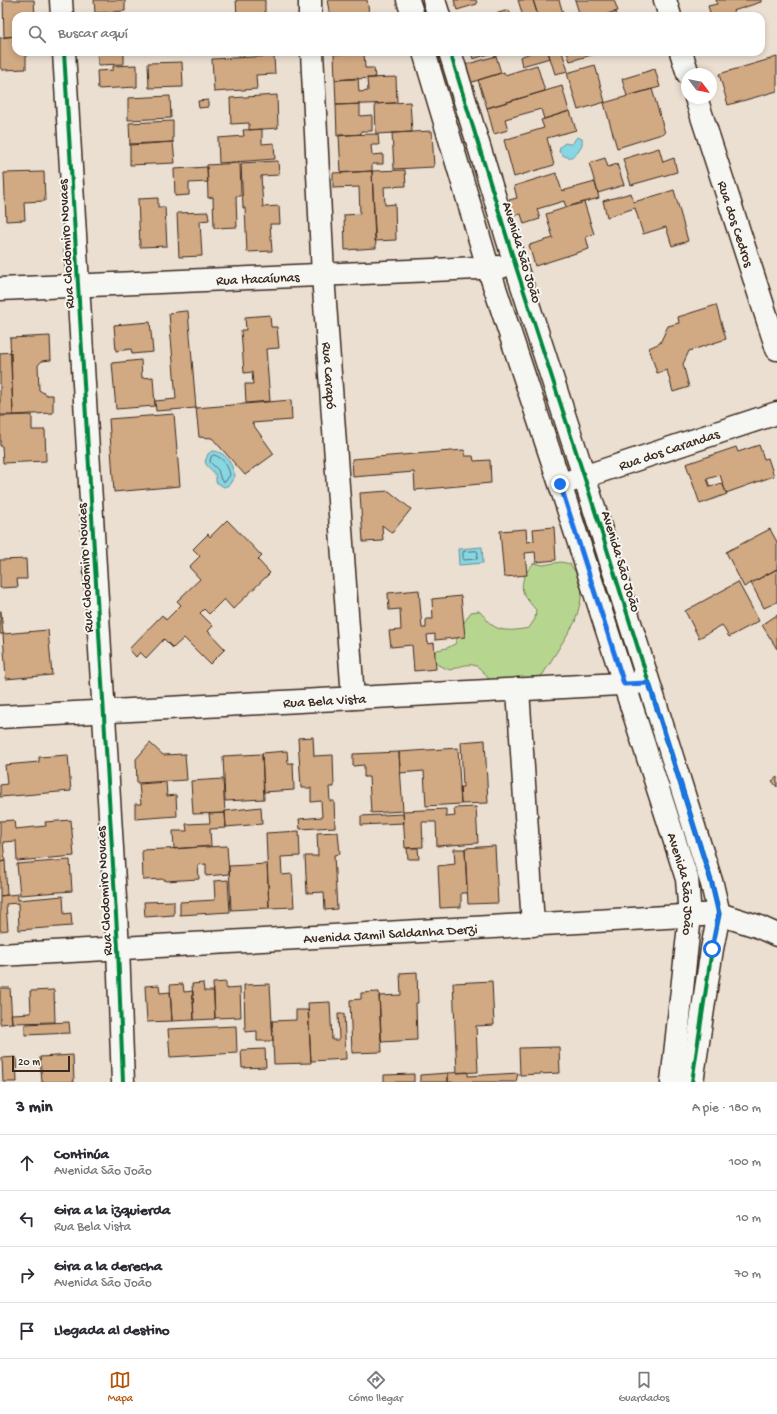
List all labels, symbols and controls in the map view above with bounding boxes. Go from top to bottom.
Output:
search box [12,12,765,56]
icon: search [26,23,48,45]
text: Buscar aquí [58,25,128,43]
north arrow [681,68,717,104]
street label: Rua Clodomiro Novaes [56,178,79,309]
street label: Rua dos Cedros [712,179,756,270]
street label: Avenida São João [497,200,544,306]
street label: Rua Itacaíunas [216,270,301,291]
street label: Rua Carapó [317,341,338,410]
street label: Rua dos Carandas [617,426,723,476]
route end [551,475,569,493]
street label: Rua Clodomiro Novaes [75,502,98,633]
street label: Avenida São João [596,509,643,615]
street label: Rua Bela Vista [283,691,368,713]
street label: Rua Clodomiro Novaes [94,825,117,956]
street label: Avenida São João [662,831,696,936]
street label: Avenida Jamil Saldanha Derzi [303,922,478,949]
route start [703,940,721,958]
scale bar [12,1054,70,1073]
text: 20 m [18,1057,40,1069]
text: 3 min [16,1098,53,1118]
text: A pie · 180 m [692,1101,761,1116]
text: Continúa [54,1146,109,1164]
icon: ahead [16,1152,38,1174]
text: 100 m [729,1155,761,1170]
text: Avenida São João [54,1164,152,1179]
text: Gira a la izquierda [54,1202,170,1220]
icon: left [16,1208,38,1230]
text: 10 m [736,1211,761,1226]
text: Rua Bela Vista [54,1220,131,1235]
text: Gira a la derecha [54,1258,162,1276]
icon: right [16,1264,38,1286]
text: 70 m [735,1267,761,1282]
text: Avenida São João [54,1276,152,1291]
icon: arrive [16,1320,38,1342]
text: Llegada al destino [54,1322,170,1340]
tab: Mapa [108,1369,133,1405]
tab: Cómo llegar [348,1369,403,1405]
tab: Guardados [618,1369,669,1405]

